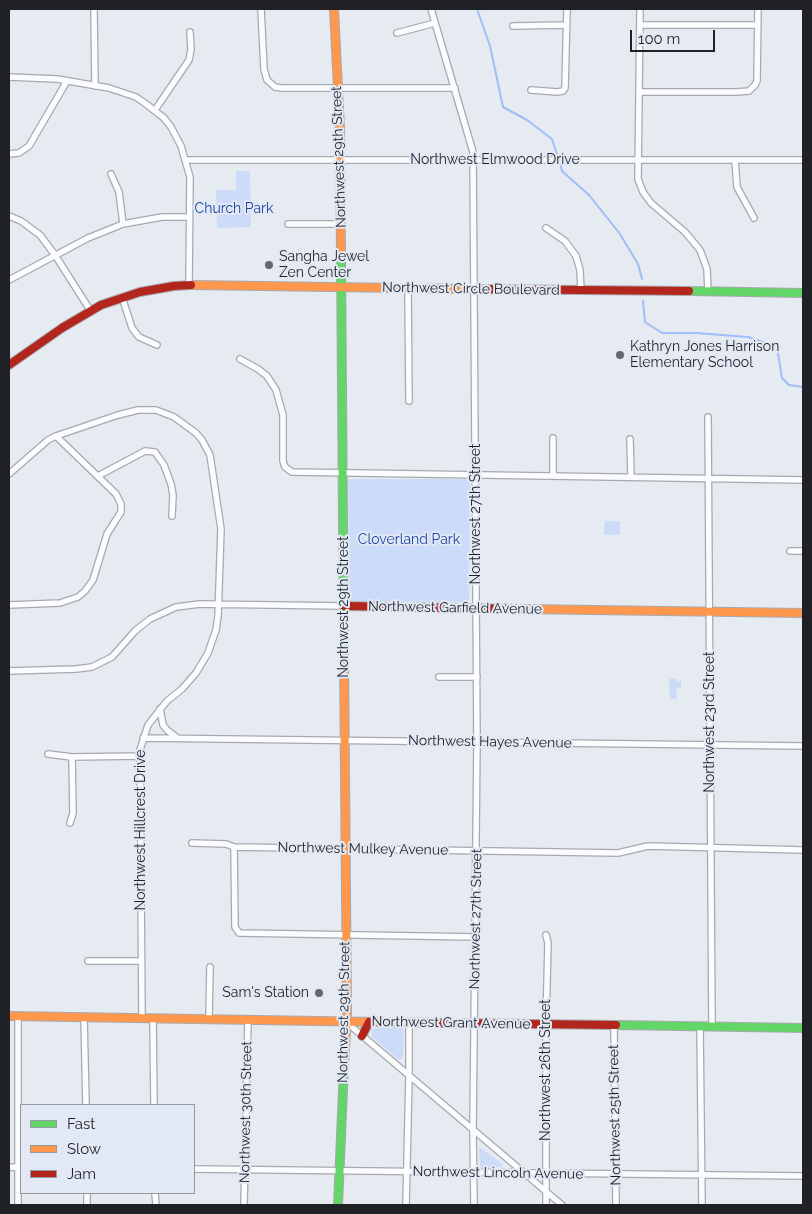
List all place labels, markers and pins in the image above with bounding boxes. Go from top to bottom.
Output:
place label: Sangha Jewel Zen Center [279,249,369,282]
marker: Sangha Jewel Zen Center [263,259,275,271]
place label: Kathryn Jones Harrison Elementary School [630,339,779,372]
marker: Kathryn Jones Harrison Elementary School [614,349,626,361]
place label: Sam's Station [222,985,309,1001]
marker: Sam's Station [313,987,325,999]

